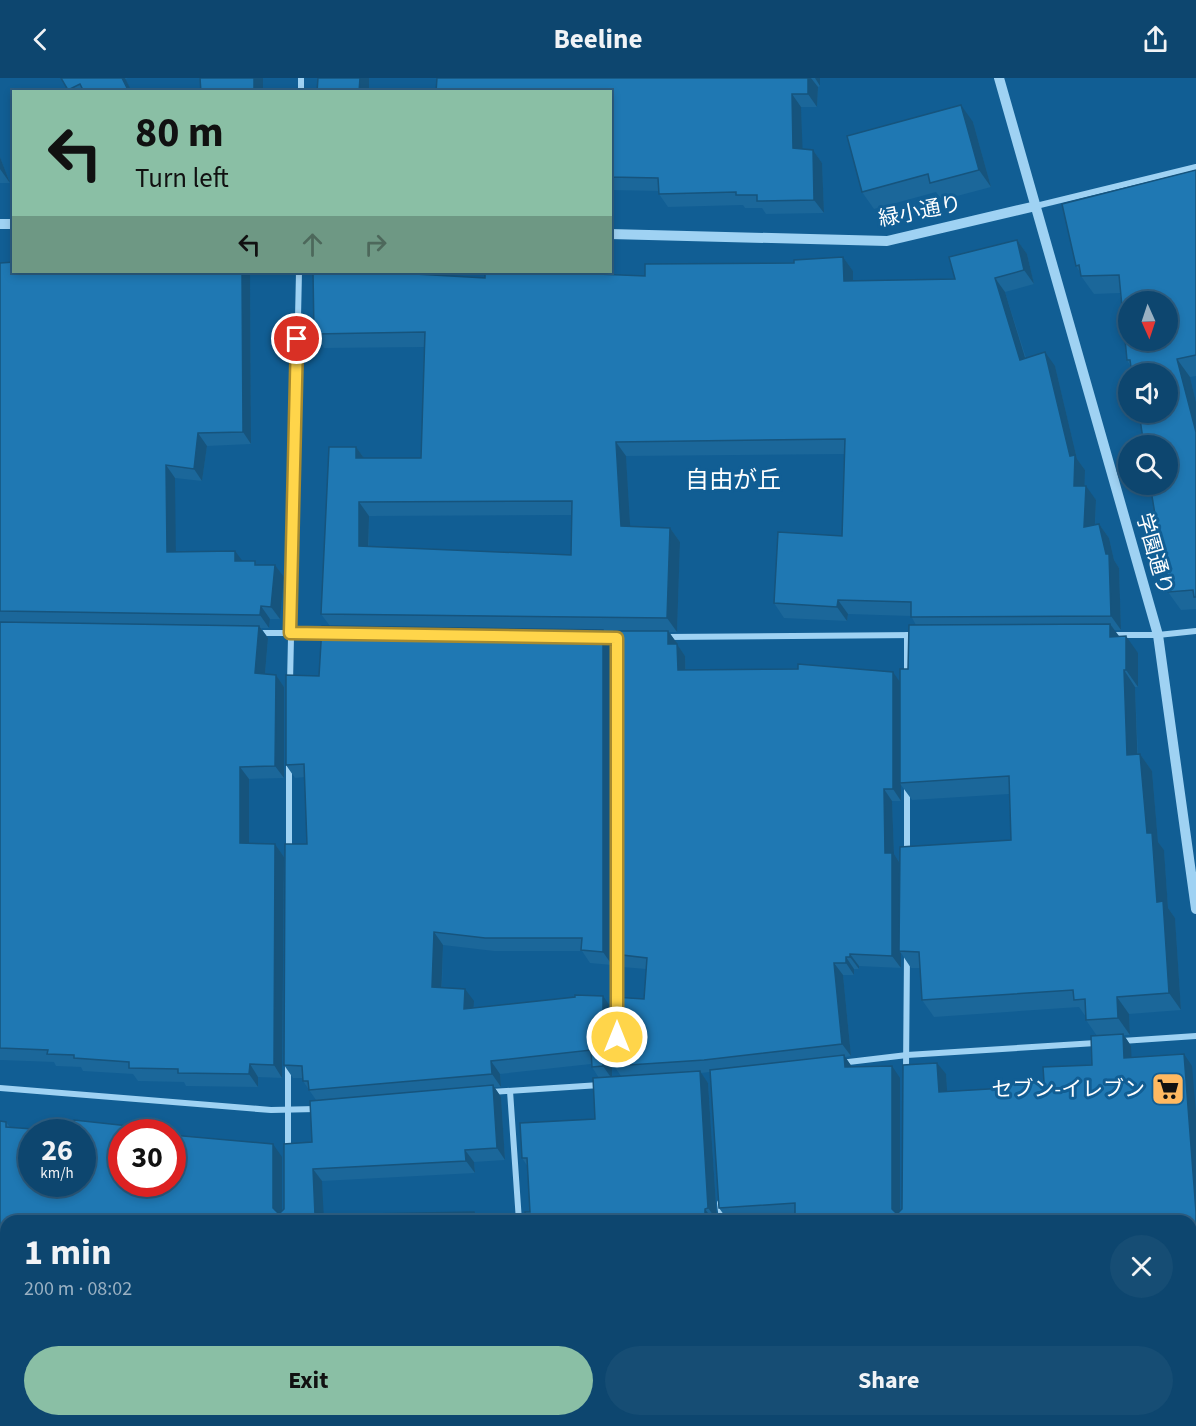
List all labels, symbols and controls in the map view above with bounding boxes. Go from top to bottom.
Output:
text: Beeline [554,20,642,59]
icon: back [24,23,57,56]
icon: share [1139,23,1172,56]
text: 80 m [135,103,224,163]
icon: left [36,114,114,192]
text: Turn left [135,159,229,198]
street label: 緑小通り [876,188,964,234]
icon: left [233,228,266,261]
icon: ahead [296,228,329,261]
icon: right [359,228,392,261]
north arrow [1118,291,1178,351]
map controls [1118,291,1178,495]
pin [271,313,322,364]
icon: arrive [280,322,313,355]
button: sound [1118,363,1178,423]
button: search [1118,435,1178,495]
district label: 自由が丘 [685,463,781,498]
street label: 学園通り [1129,509,1181,599]
position arrow [585,1005,649,1069]
supermarket icon: セブン-イレブン [1150,1071,1186,1107]
place label: セブン-イレブン [991,1074,1145,1104]
speed limit sign: 30 [108,1119,186,1197]
text: 26 [41,1129,73,1172]
text: km/h [40,1163,74,1184]
text: 1 min [24,1227,112,1278]
button: close [1110,1235,1173,1298]
text: 200 m · 08:02 [24,1275,132,1303]
button: Exit [24,1346,593,1415]
button: Share [605,1346,1173,1415]

